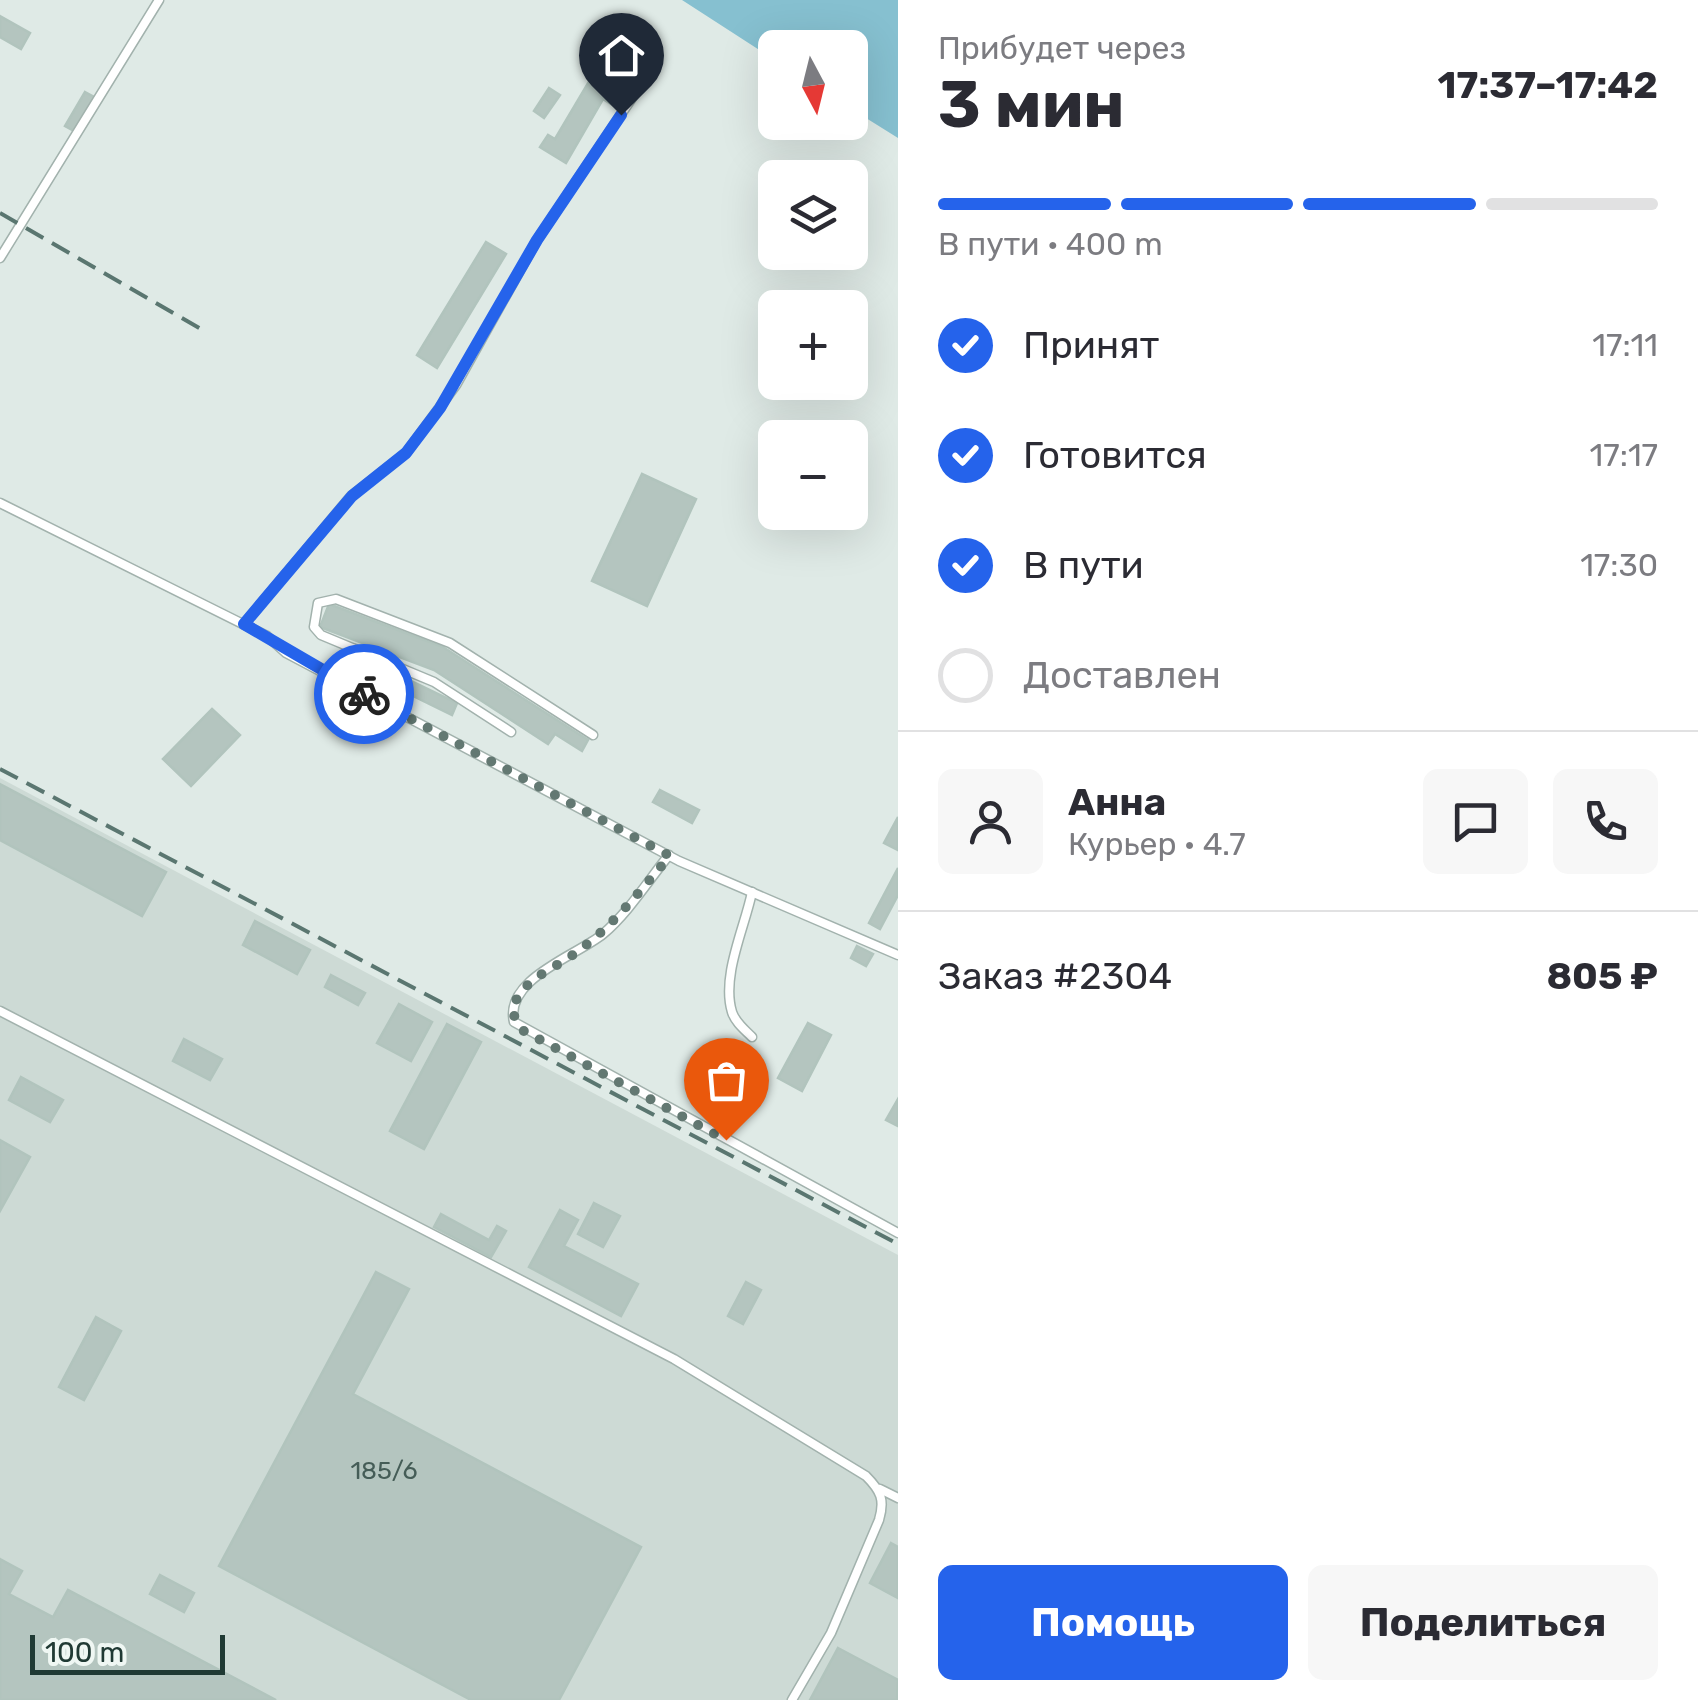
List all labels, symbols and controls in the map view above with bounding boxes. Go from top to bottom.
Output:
pin [579,13,664,116]
icon: home [594,28,649,83]
text: Прибудет через [938,29,1186,67]
north arrow [758,30,868,140]
map controls [758,30,868,530]
text: 17:37–17:42 [1438,62,1658,108]
text: 3 мин [938,66,1125,143]
button: layers [758,160,868,270]
text: В пути · 400 m [938,225,1163,263]
button: + [758,290,868,400]
icon: check [938,318,993,373]
text: Принят [1023,322,1159,368]
text: 17:11 [1592,326,1658,364]
button: − [758,420,868,530]
icon: check [938,428,993,483]
text: Готовится [1023,432,1207,478]
text: 17:17 [1590,436,1658,474]
icon: check [938,538,993,593]
text: В пути [1023,542,1144,588]
text: 17:30 [1580,546,1658,584]
courier [314,644,414,744]
text: Доставлен [1023,652,1221,698]
icon: bike [337,667,392,722]
button: person [938,769,1043,874]
button: chat [1423,769,1528,874]
button: phone [1553,769,1658,874]
text: Анна [1068,779,1166,825]
text: Курьер · 4.7 [1068,825,1246,863]
text: Заказ #2304 [938,953,1172,999]
text: 805 ₽ [1546,953,1658,999]
pin [684,1038,769,1141]
icon: bag [699,1053,754,1108]
house number: 185/6 [350,1456,418,1485]
button: Помощь [938,1565,1288,1680]
button: Поделиться [1308,1565,1658,1680]
scale bar [30,1630,225,1674]
text: 100 m [45,1636,124,1669]

